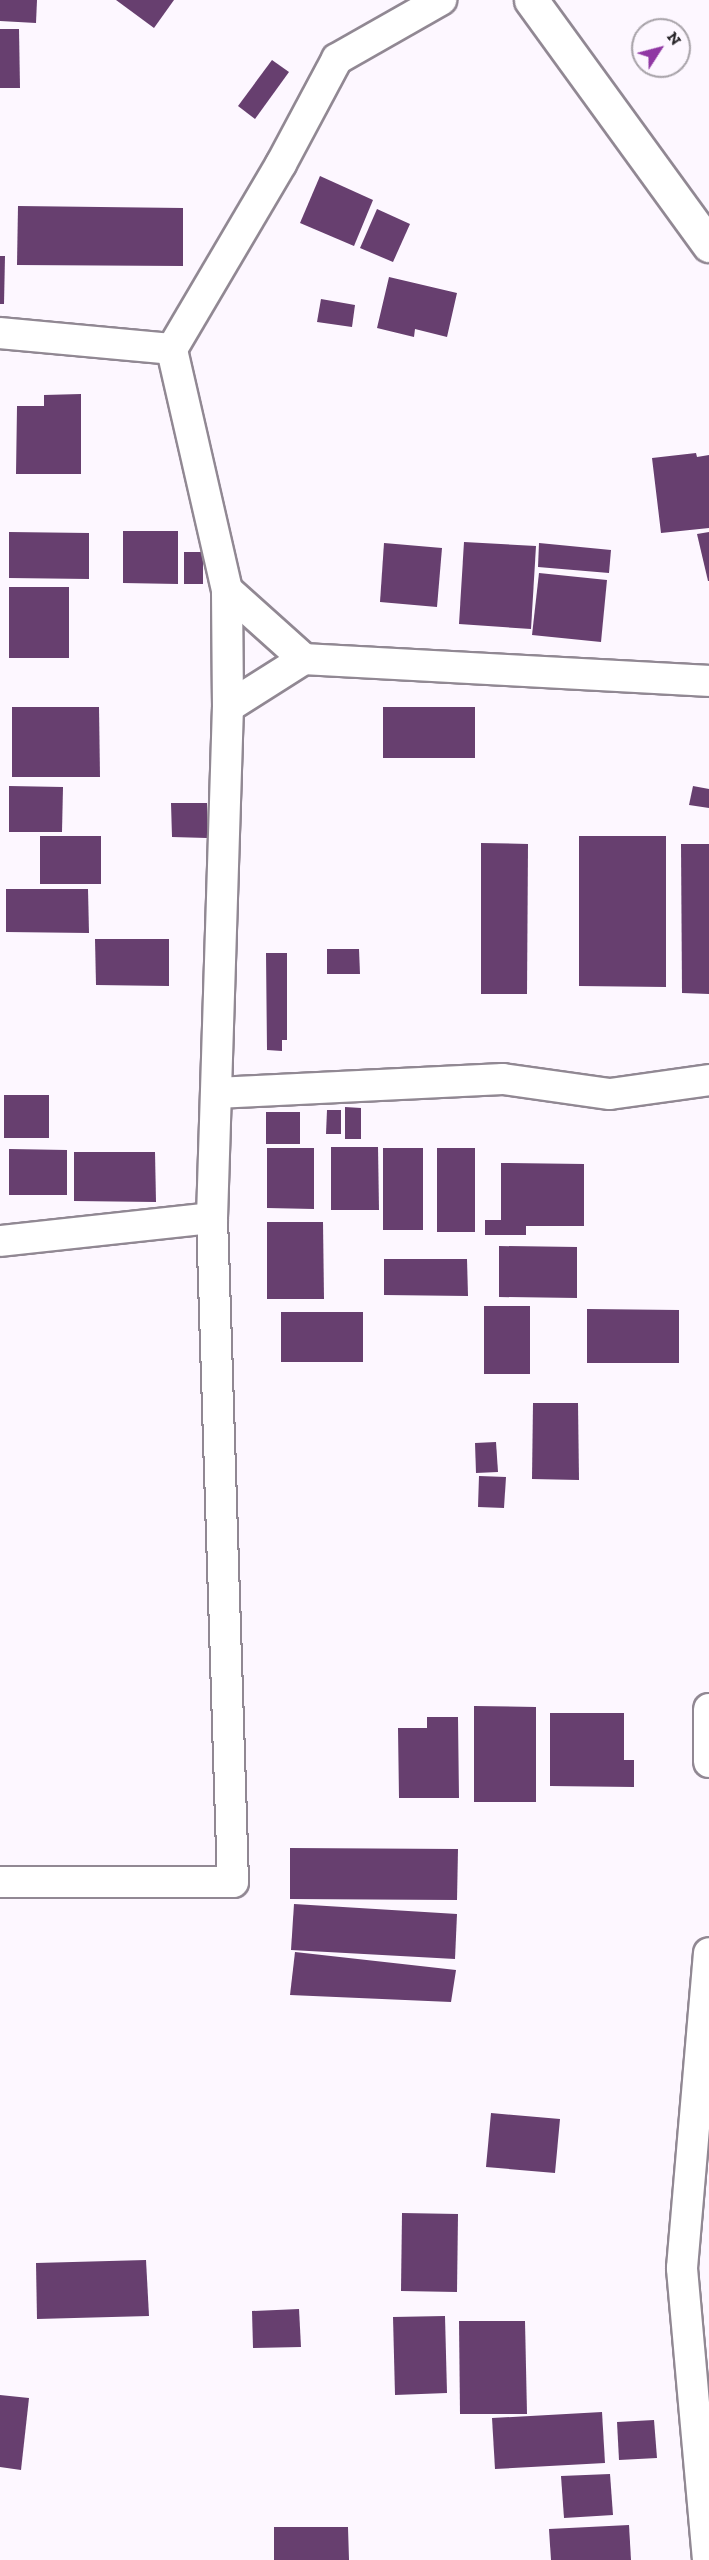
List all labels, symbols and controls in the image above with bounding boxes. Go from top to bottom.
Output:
north arrow [631,18,691,78]
text: N [663,28,686,49]

